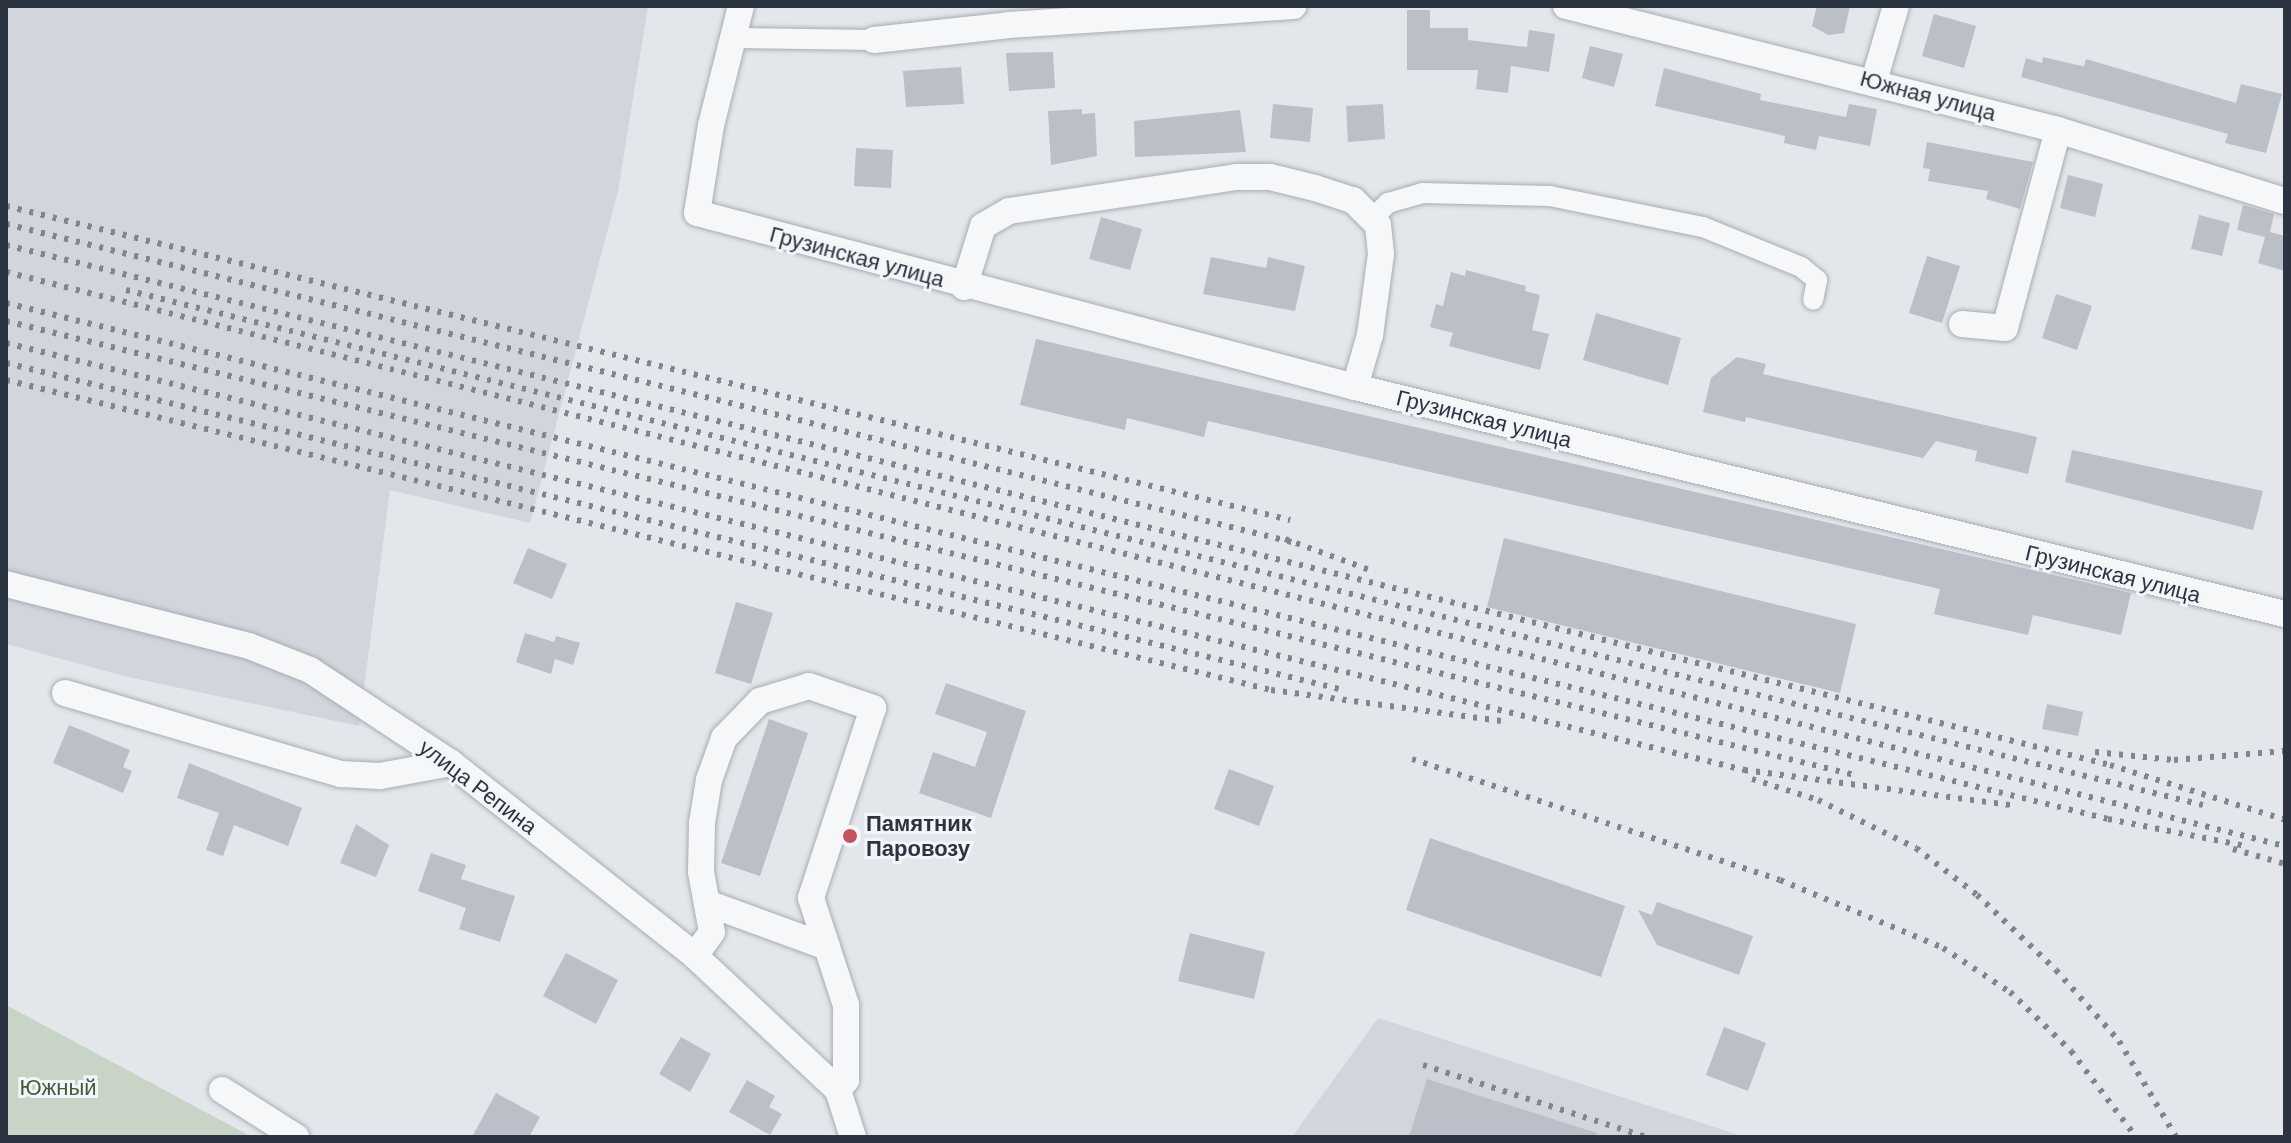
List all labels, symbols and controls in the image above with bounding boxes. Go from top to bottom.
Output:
street label: Южная улица [1857,65,1999,127]
street label: Грузинская улица [767,221,947,293]
street label: Грузинская улица [1394,384,1574,454]
street label: Грузинская улица [2023,539,2203,609]
street label: улица Репина [414,734,542,840]
place label: Памятник Паровозу [866,810,972,862]
marker: Памятник Паровозу [841,827,859,845]
park label: Южный [19,1075,97,1101]

